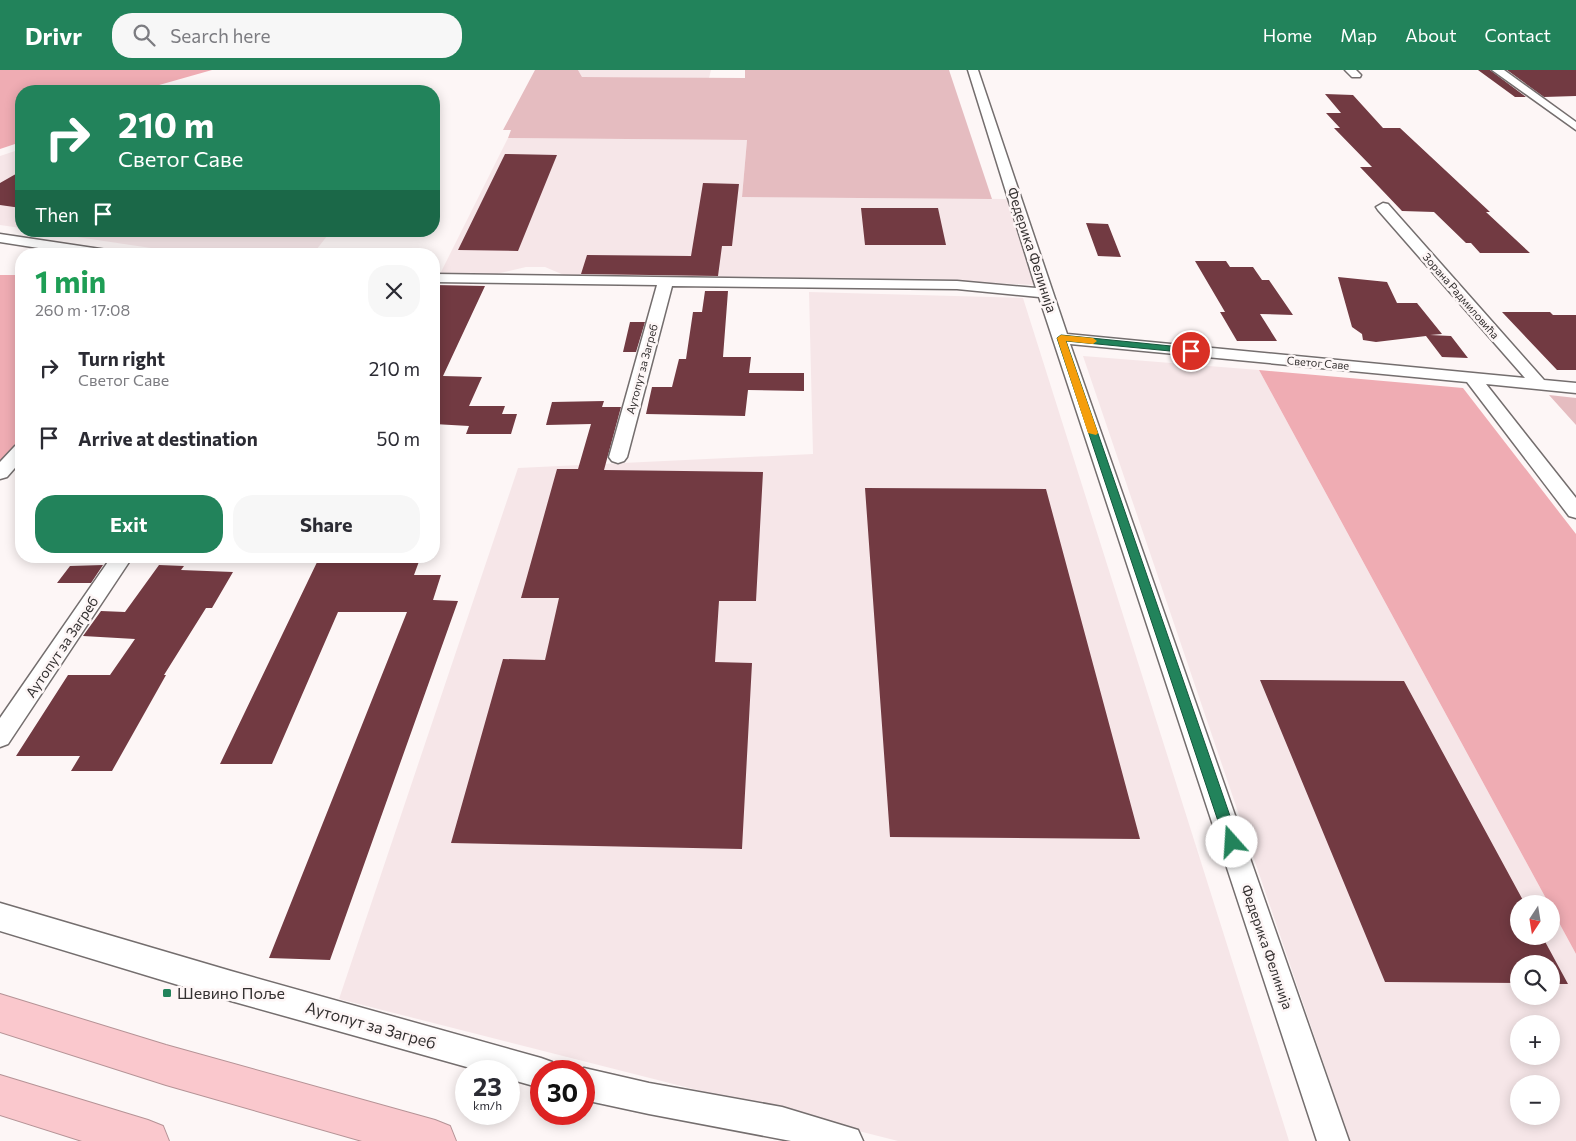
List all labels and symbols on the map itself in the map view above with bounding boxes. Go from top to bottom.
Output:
street label: Федерика Фелинија [1004,185,1061,315]
street label: Зорана Радмиловића [1421,250,1502,341]
street label: Аутопут за Загреб [623,322,660,415]
pin [1170,330,1212,372]
street label: Светог Саве [1286,353,1350,372]
street label: Аутопут за Загреб [22,593,102,700]
position arrow [1205,815,1257,867]
street label: Федерика Фелинија [1238,882,1297,1011]
north arrow [1510,895,1560,945]
place label: Шевино Поље [177,983,285,1002]
marker: Шевино Поље [161,987,173,999]
street label: Аутопут за Загреб [304,997,439,1052]
speed limit sign: 30 [530,1060,595,1125]

